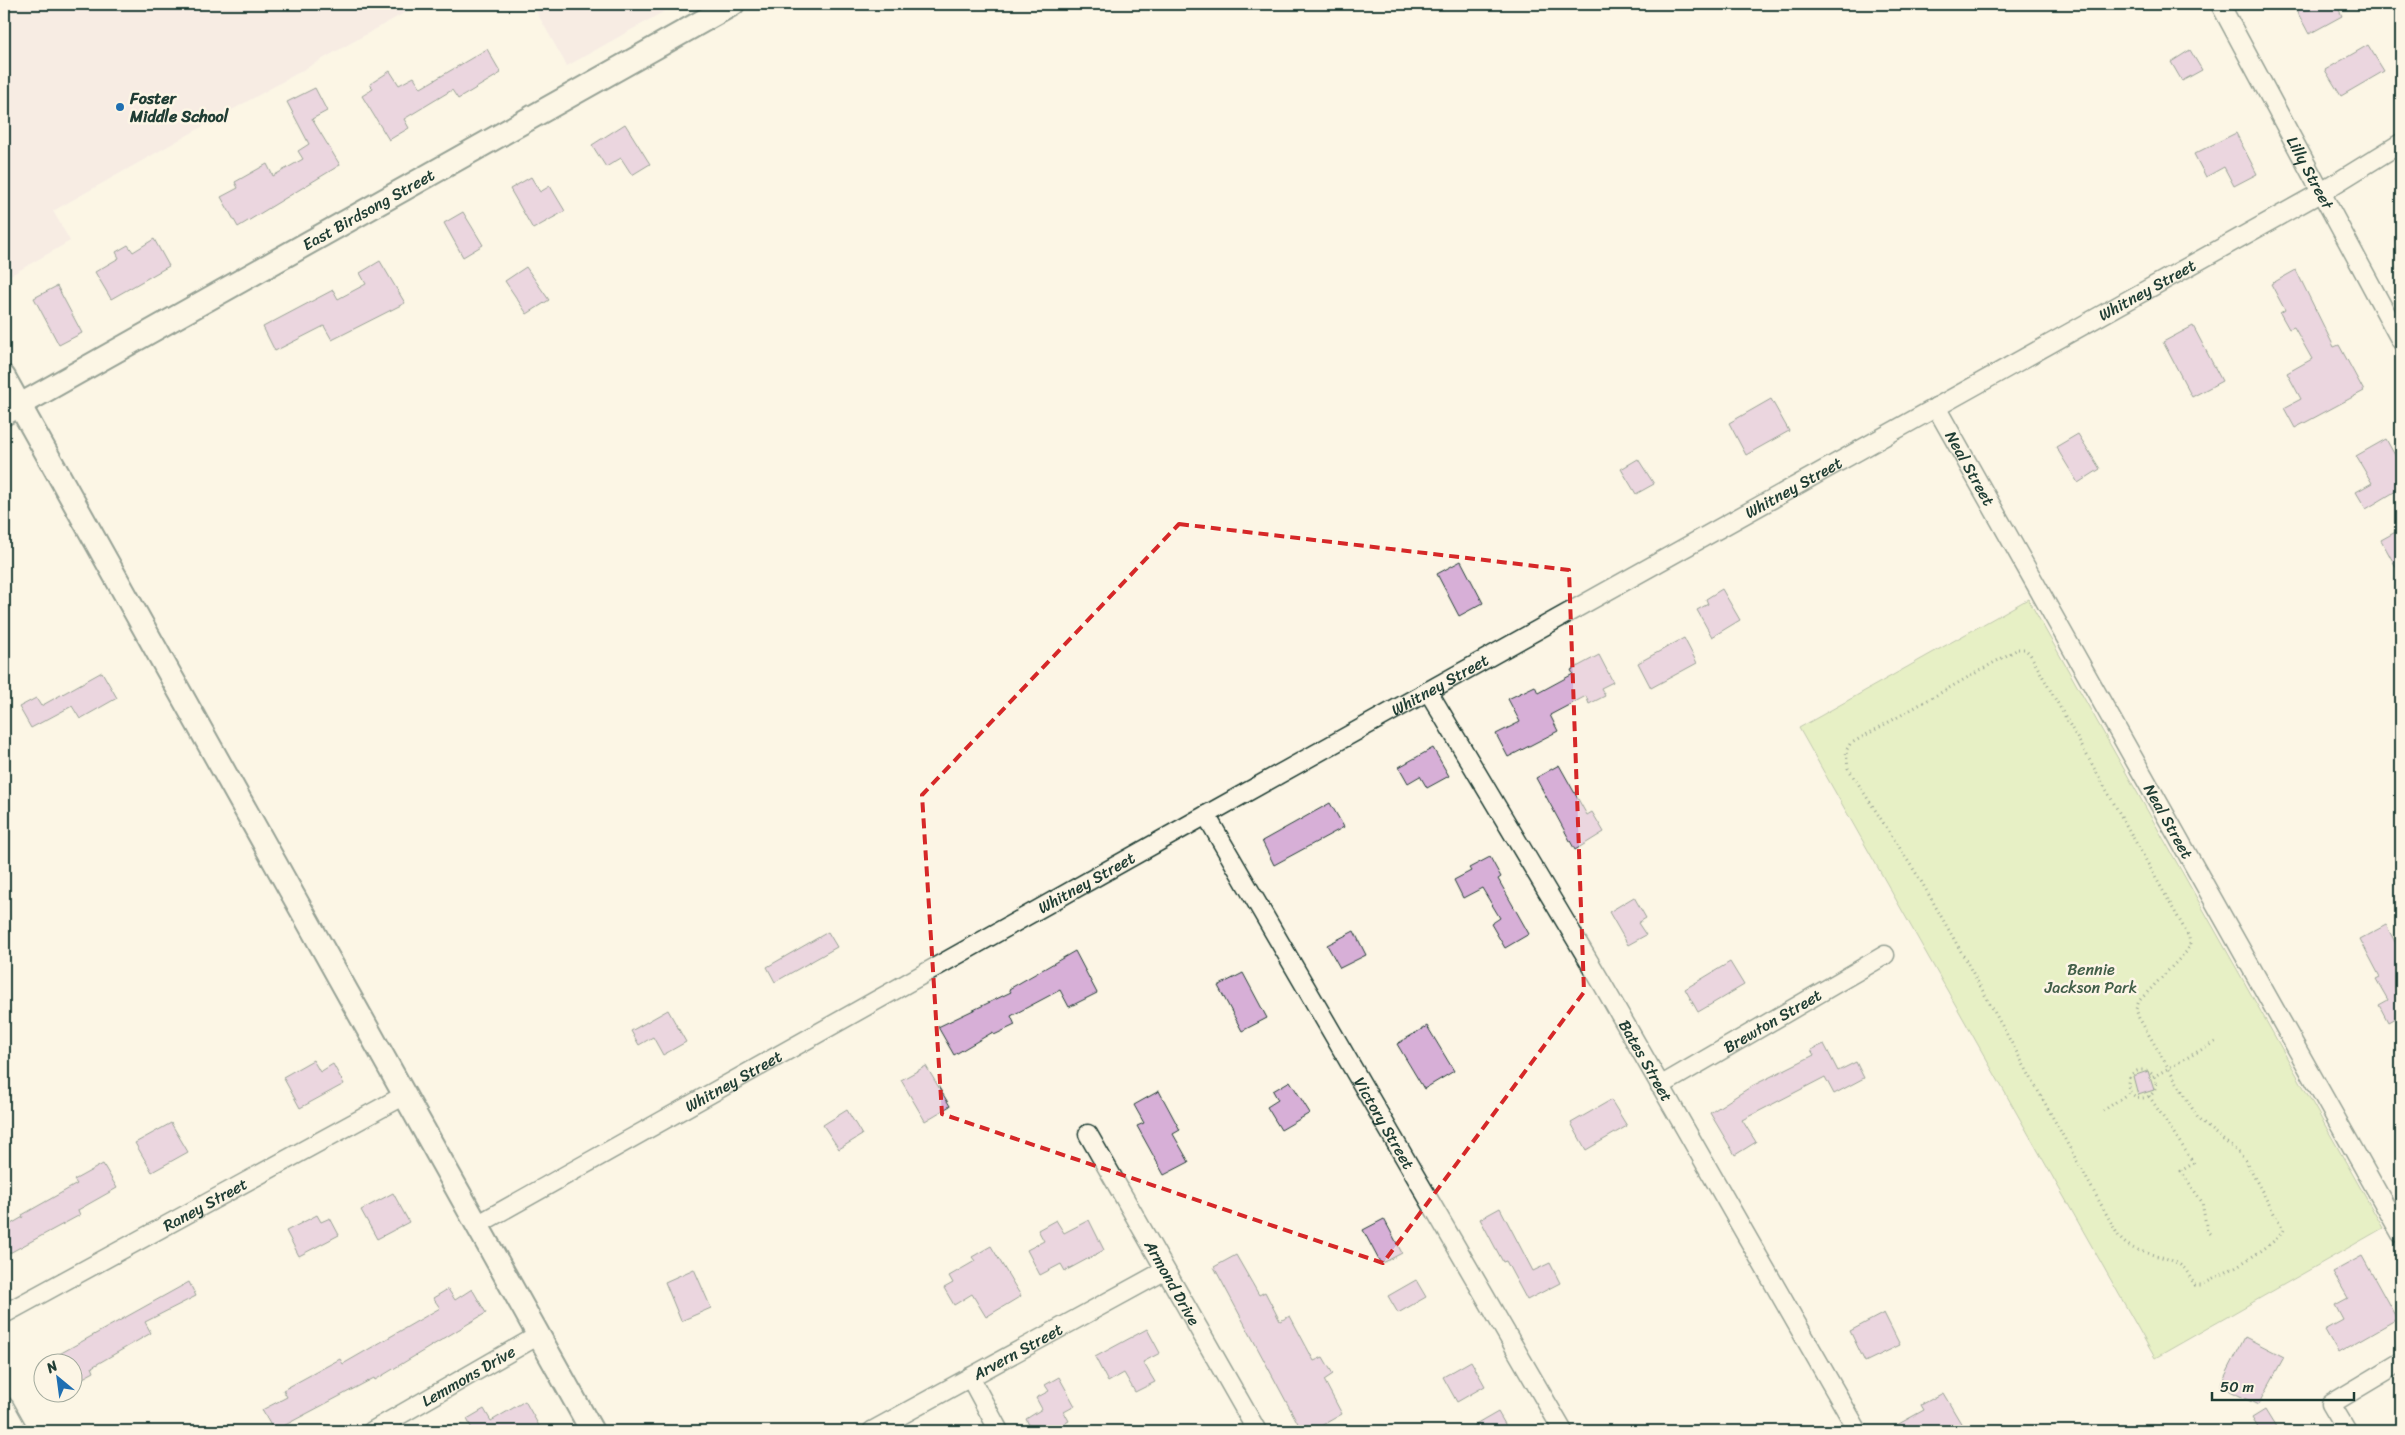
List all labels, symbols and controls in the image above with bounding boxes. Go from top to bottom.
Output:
place label: Foster Middle School [129,84,230,131]
marker: Foster Middle School [114,101,126,113]
street label: Lilly Street [2278,130,2342,215]
street label: East Birdsong Street [297,161,440,259]
street label: Whitney Street [2093,251,2201,329]
street label: Neal Street [1937,425,2003,511]
street label: Whitney Street [1739,449,1848,527]
street label: Whitney Street [1386,646,1494,724]
street label: Neal Street [2135,778,2201,864]
street label: Whitney Street [1032,844,1141,922]
park label: Bennie Jackson Park [2044,955,2137,1002]
street label: Brewton Street [1718,981,1827,1061]
street label: Bates Street [1611,1014,1681,1107]
street label: Whitney Street [679,1042,788,1120]
street label: Victory Street [1346,1071,1422,1175]
street label: Raney Street [157,1170,253,1240]
street label: Armond Drive [1136,1234,1208,1331]
street label: Arvern Street [966,1315,1068,1389]
street label: Lemmons Drive [416,1337,521,1415]
north arrow [32,1352,82,1402]
text: N [41,1354,63,1381]
scale bar [2212,1370,2355,1402]
text: 50 m [2220,1374,2255,1400]

